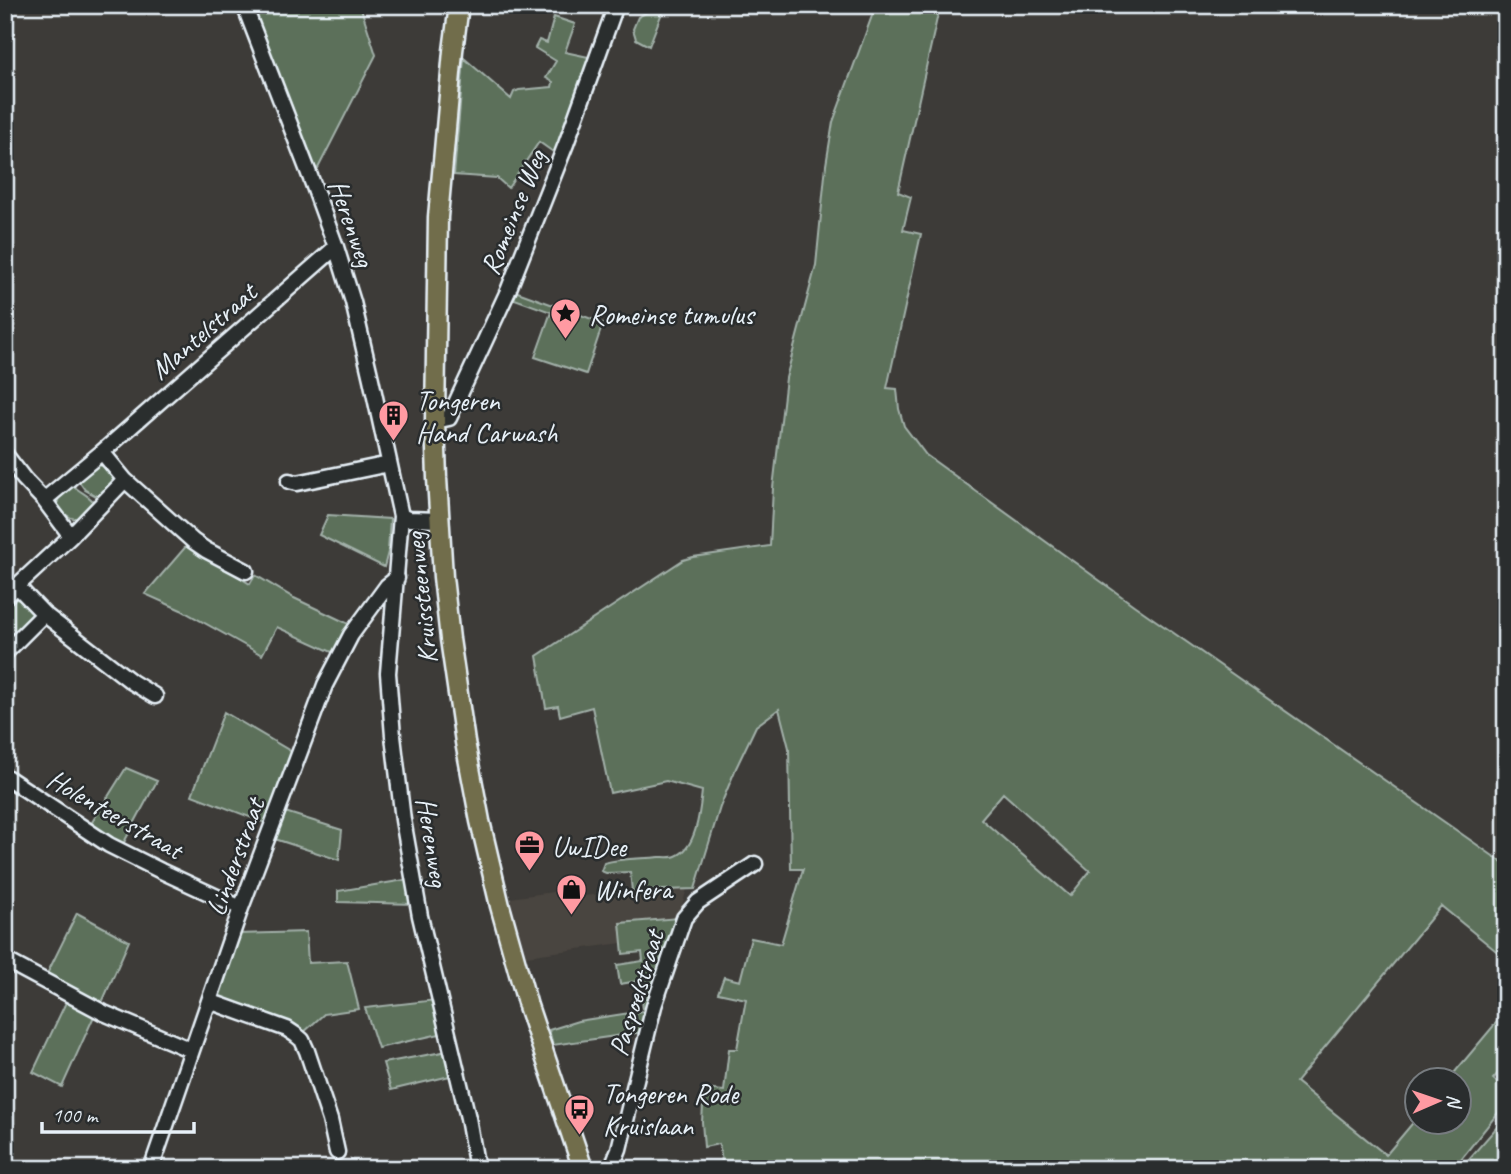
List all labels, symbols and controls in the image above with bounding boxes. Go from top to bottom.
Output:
street label: Romeinse Weg [472,143,554,280]
street label: Herenweg [321,175,384,272]
street label: Mantelstraat [142,273,266,387]
place icon: Romeinse tumulus [549,297,583,341]
place label: Romeinse tumulus [589,297,756,332]
place label: Tongeren Hand Carwash [416,383,558,450]
building icon: Tongeren Hand Carwash [376,399,410,443]
street label: Kruissteenweg [397,529,445,666]
street label: Holenteerstraat [41,761,191,868]
street label: Linderstraat [198,791,273,920]
street label: Herenweg [409,795,458,890]
office icon: UwIDee [512,829,546,873]
place label: UwIDee [552,829,628,864]
shop icon: Winfera [554,872,588,916]
place label: Winfera [594,872,674,907]
street label: Paspoelstraat [600,923,672,1060]
north arrow [1402,1066,1472,1136]
place label: Tongeren Rode Kruislaan [603,1076,740,1143]
scale bar [42,1090,194,1134]
bus stop icon: Tongeren Rode Kruislaan [563,1092,597,1136]
text: N [1442,1094,1466,1110]
text: 100 m [52,1102,99,1128]

